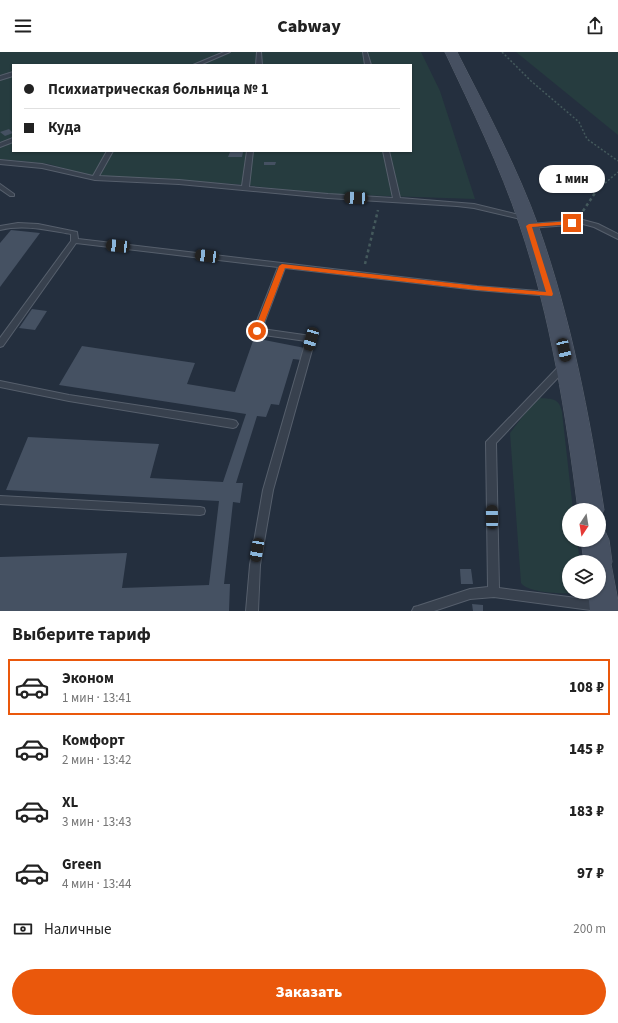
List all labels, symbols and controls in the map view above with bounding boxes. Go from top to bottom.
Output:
text: Cabway [277,14,341,39]
icon: menu [12,15,34,37]
icon: share [584,15,606,37]
text: Психиатрическая больница № 1 [48,79,269,100]
text: Куда [48,117,81,138]
callout: 1 мин [539,165,605,193]
text: 1 мин [555,170,589,188]
car [344,191,368,205]
route end [563,214,581,232]
car [105,239,131,253]
car [194,249,220,263]
route start [248,322,266,340]
car [302,326,320,352]
car [555,337,573,363]
north arrow [562,503,606,547]
map controls [562,503,606,599]
car [486,505,498,529]
car [249,537,265,563]
button: layers [562,555,606,599]
text: Выберите тариф [12,622,151,647]
text: Эконом [62,668,114,689]
icon: car [14,669,50,705]
text: 108 ₽ [569,677,604,698]
text: 1 мин · 13:41 [62,689,131,707]
text: Комфорт [62,730,125,751]
icon: car [14,731,50,767]
text: 145 ₽ [569,739,604,760]
text: 2 мин · 13:42 [62,751,131,769]
text: XL [62,792,78,813]
icon: car [14,793,50,829]
text: 183 ₽ [569,801,604,822]
text: 3 мин · 13:43 [62,813,131,831]
text: Green [62,854,102,875]
icon: car [14,855,50,891]
text: 97 ₽ [577,863,604,884]
text: 4 мин · 13:44 [62,875,131,893]
icon: cash [12,918,34,940]
text: Наличные [44,919,111,940]
text: 200 m [573,920,606,938]
button: Заказать [12,969,606,1015]

